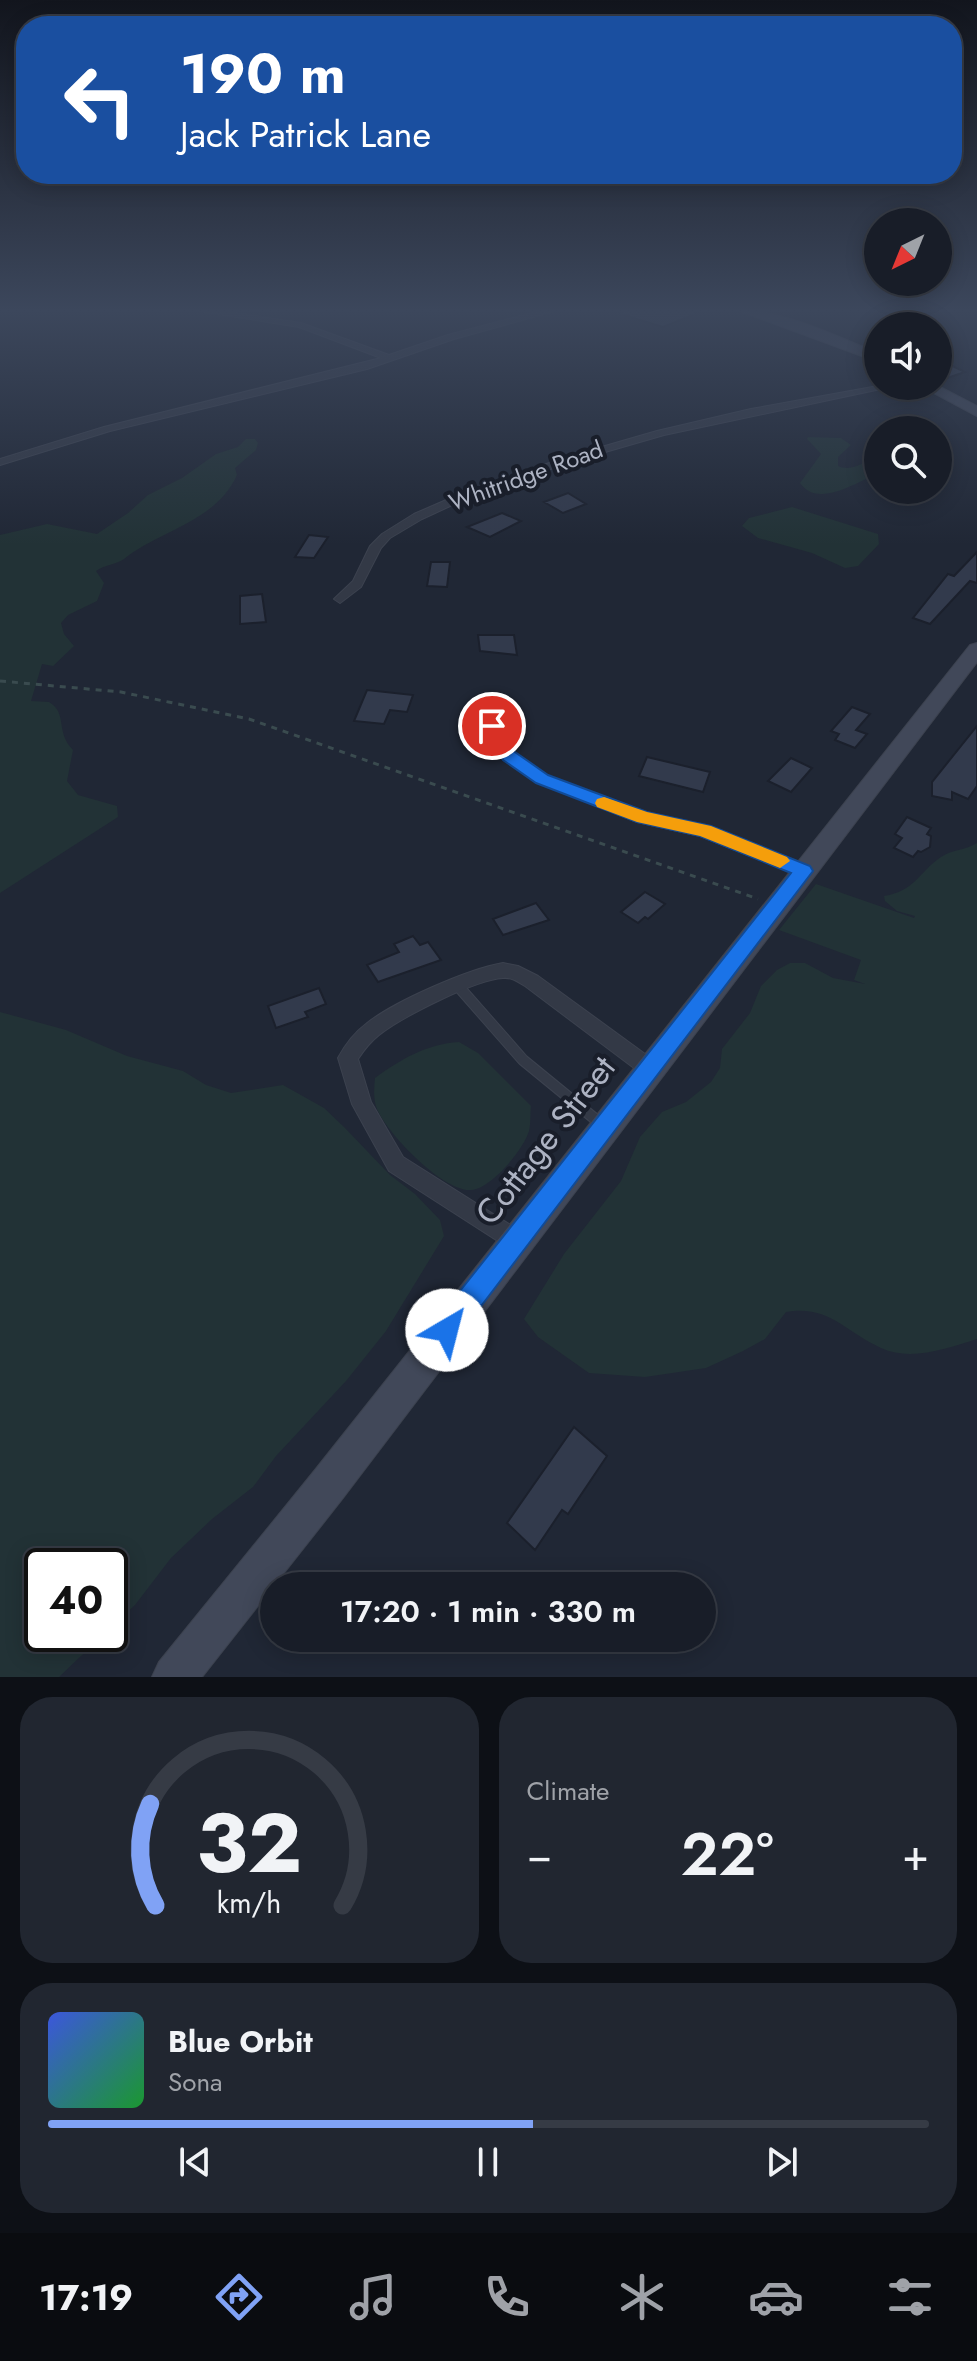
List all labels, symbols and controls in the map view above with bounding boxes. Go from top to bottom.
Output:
text: 190 m [180,33,346,114]
icon: left [48,48,152,152]
text: Jack Patrick Lane [180,108,431,160]
north arrow [864,208,952,296]
map controls [864,208,952,504]
button: sound [864,312,952,400]
button: search [864,416,952,504]
street label: Whitridge Road [444,431,608,520]
pin [458,692,526,760]
icon: arrive [470,704,514,748]
street label: Cottage Street [464,1045,627,1235]
position arrow [405,1288,489,1372]
speed limit sign: 40 [24,1548,128,1652]
text: 17:20 · 1 min · 330 m [340,1590,636,1633]
text: Climate [527,1772,609,1810]
text: 32 [196,1783,302,1903]
text: 22° [681,1811,774,1898]
text: − [527,1823,552,1887]
text: + [902,1823,929,1887]
text: km/h [217,1882,282,1924]
text: Blue Orbit [168,2020,313,2063]
text: Sona [168,2063,223,2101]
icon: previous [173,2140,217,2184]
icon: pause [466,2140,510,2184]
icon: next [760,2140,804,2184]
icon: directions [211,2269,267,2325]
icon: music [345,2269,401,2325]
icon: phone [479,2269,535,2325]
icon: climate [614,2269,670,2325]
icon: car [748,2269,804,2325]
icon: filters [882,2269,938,2325]
text: 17:19 [39,2271,133,2323]

